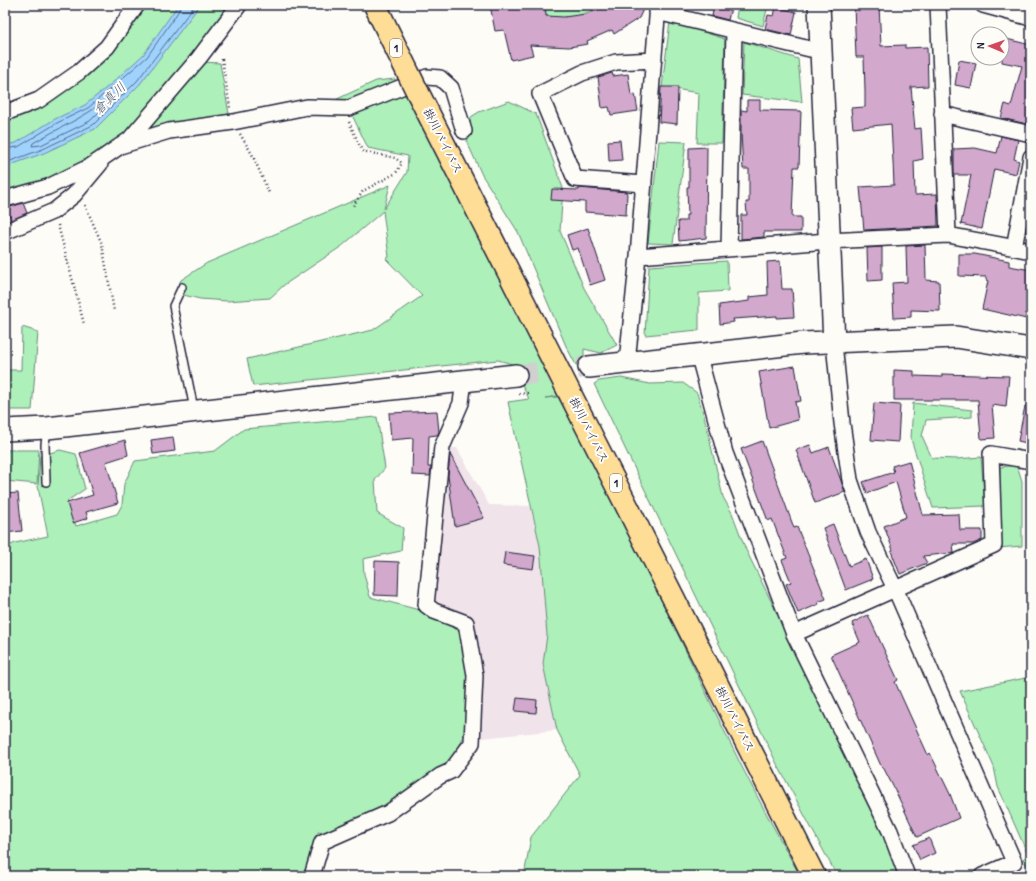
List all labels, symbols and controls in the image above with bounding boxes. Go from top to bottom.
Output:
north arrow [970,26,1010,66]
road number: 1 [390,39,402,57]
text: N [973,42,987,49]
water label: 倉真川 [89,78,129,118]
street label: 掛川バイパス [420,105,467,177]
street label: 掛川バイパス [566,394,613,466]
road number: 1 [610,474,622,492]
street label: 掛川バイパス [712,683,759,755]

